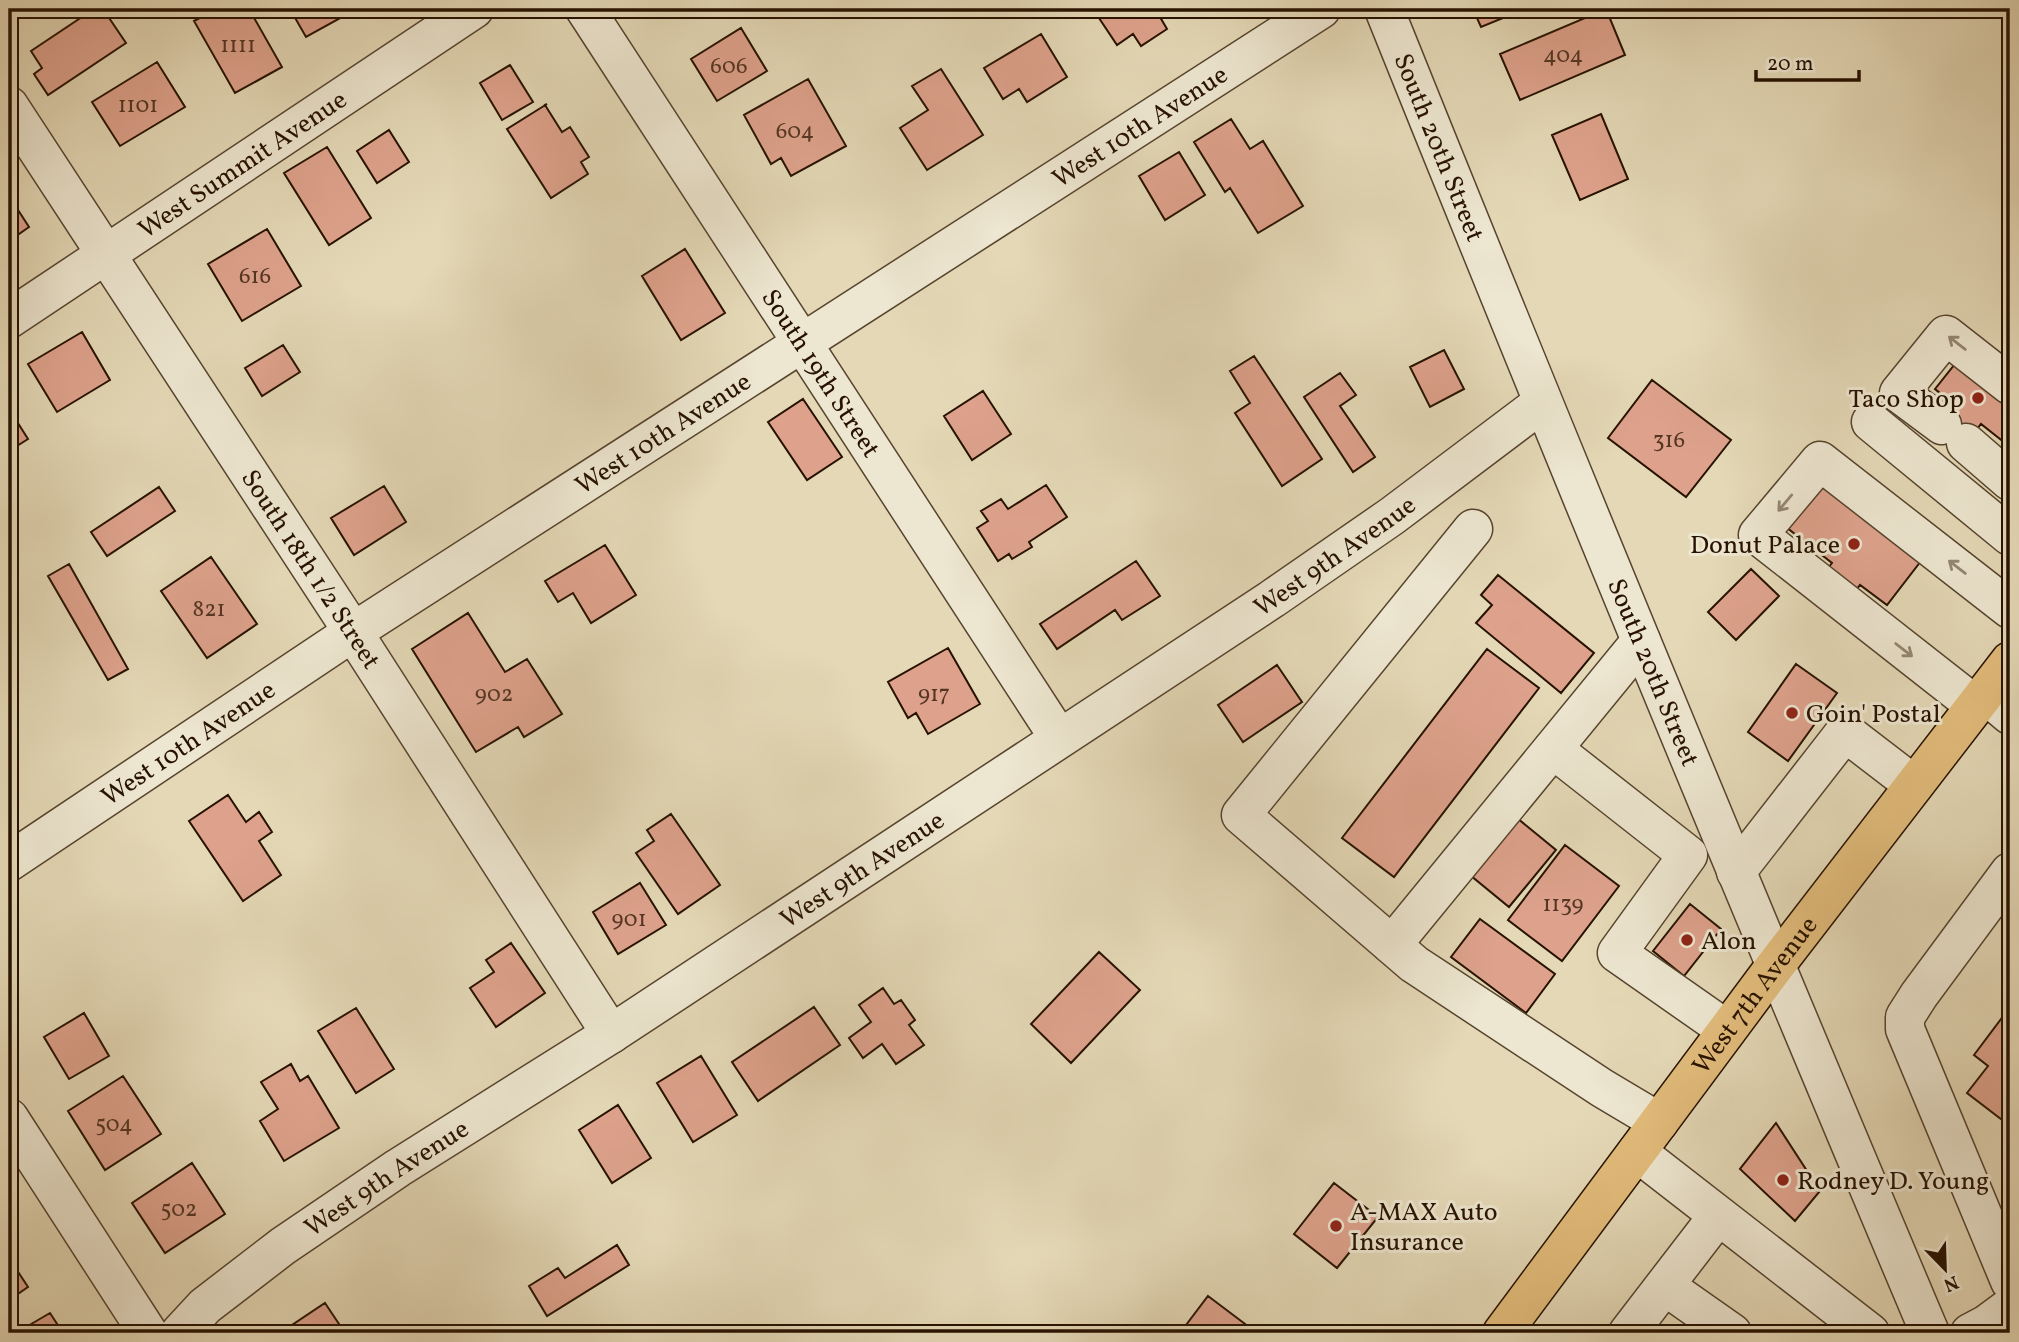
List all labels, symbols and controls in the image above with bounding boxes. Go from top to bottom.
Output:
house number: 1111 [220,30,256,62]
scale bar [1756,38,1860,82]
house number: 404 [1543,40,1583,72]
street label: South 20th Street [1384,48,1492,247]
text: 20 m [1767,50,1813,79]
house number: 606 [710,51,748,83]
street label: West 10th Avenue [1046,58,1235,197]
street label: West Summit Avenue [132,83,355,248]
house number: 1101 [118,90,158,122]
house number: 604 [776,116,814,148]
house number: 616 [239,261,271,293]
street label: South 19th Street [752,283,888,465]
one-way arrow [1948,336,1966,351]
street label: West 10th Avenue [569,364,759,504]
place label: Taco Shop [1848,382,1964,418]
marker: Taco Shop [1970,390,1986,406]
house number: 316 [1653,425,1685,457]
street label: South 18th 1/2 Street [232,463,388,677]
street label: West 9th Avenue [1247,488,1424,626]
one-way arrow [1777,493,1793,511]
place label: Donut Palace [1690,528,1840,564]
marker: Donut Palace [1846,536,1862,552]
one-way arrow [1948,560,1966,575]
street label: South 20th Street [1597,574,1707,772]
house number: 821 [193,594,225,626]
one-way arrow [1895,642,1913,657]
street label: West 10th Avenue [95,673,283,815]
house number: 902 [475,679,513,711]
house number: 917 [918,679,950,711]
place label: Goin' Postal [1806,697,1941,733]
marker: Goin' Postal [1784,705,1800,721]
street label: West 9th Avenue [774,803,952,938]
house number: 1139 [1542,889,1584,921]
house number: 901 [611,904,647,936]
street label: West 7th Avenue [1685,909,1827,1082]
place label: Alon [1701,924,1756,960]
marker: Alon [1679,932,1695,948]
house number: 504 [95,1109,133,1141]
street label: West 9th Avenue [298,1112,476,1246]
place label: Rodney D. Young [1797,1164,1989,1200]
marker: Rodney D. Young [1775,1172,1791,1188]
house number: 502 [161,1194,197,1226]
place label: A-MAX Auto Insurance [1350,1195,1498,1261]
marker: A-MAX Auto Insurance [1328,1218,1344,1234]
north arrow [1910,1234,1980,1304]
text: N [1939,1268,1962,1298]

